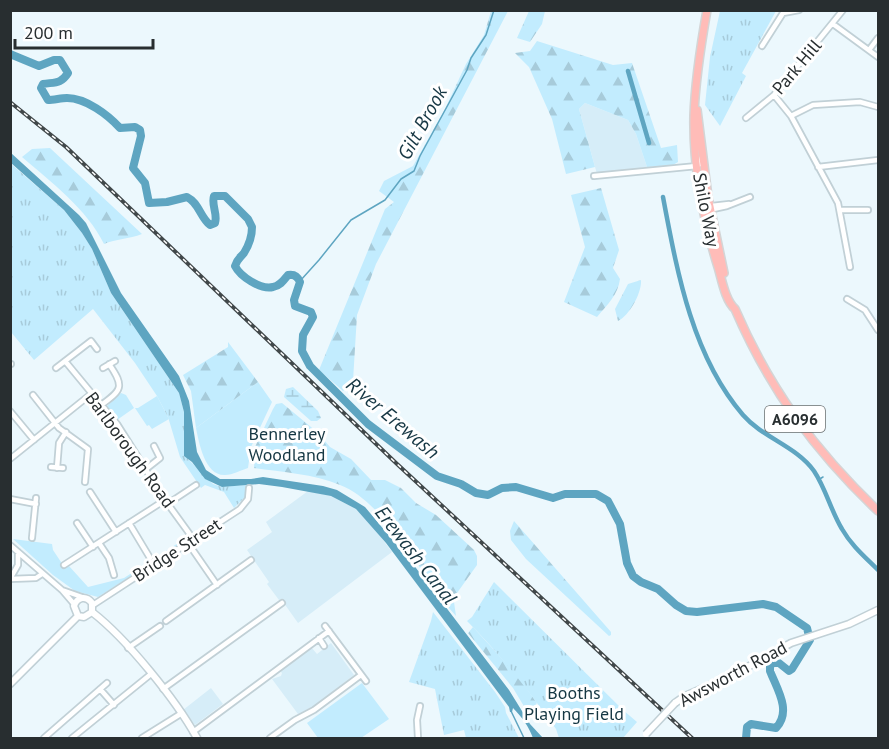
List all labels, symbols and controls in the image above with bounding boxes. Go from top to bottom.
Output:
scale bar [15,12,153,50]
text: 200 m [24,21,73,44]
street label: Park Hill [767,34,827,99]
water label: Gilt Brook [391,81,453,164]
street label: Shilo Way [688,171,725,250]
water label: River Erewash [341,371,445,465]
street label: Barlborough Road [81,387,180,512]
road number: A6096 [765,406,825,432]
park label: Bennerley Woodland [248,422,326,466]
water label: Erewash Canal [369,500,463,610]
street label: Bridge Street [128,513,225,587]
street label: Awsworth Road [675,635,791,712]
park label: Booths Playing Field [524,681,624,725]

